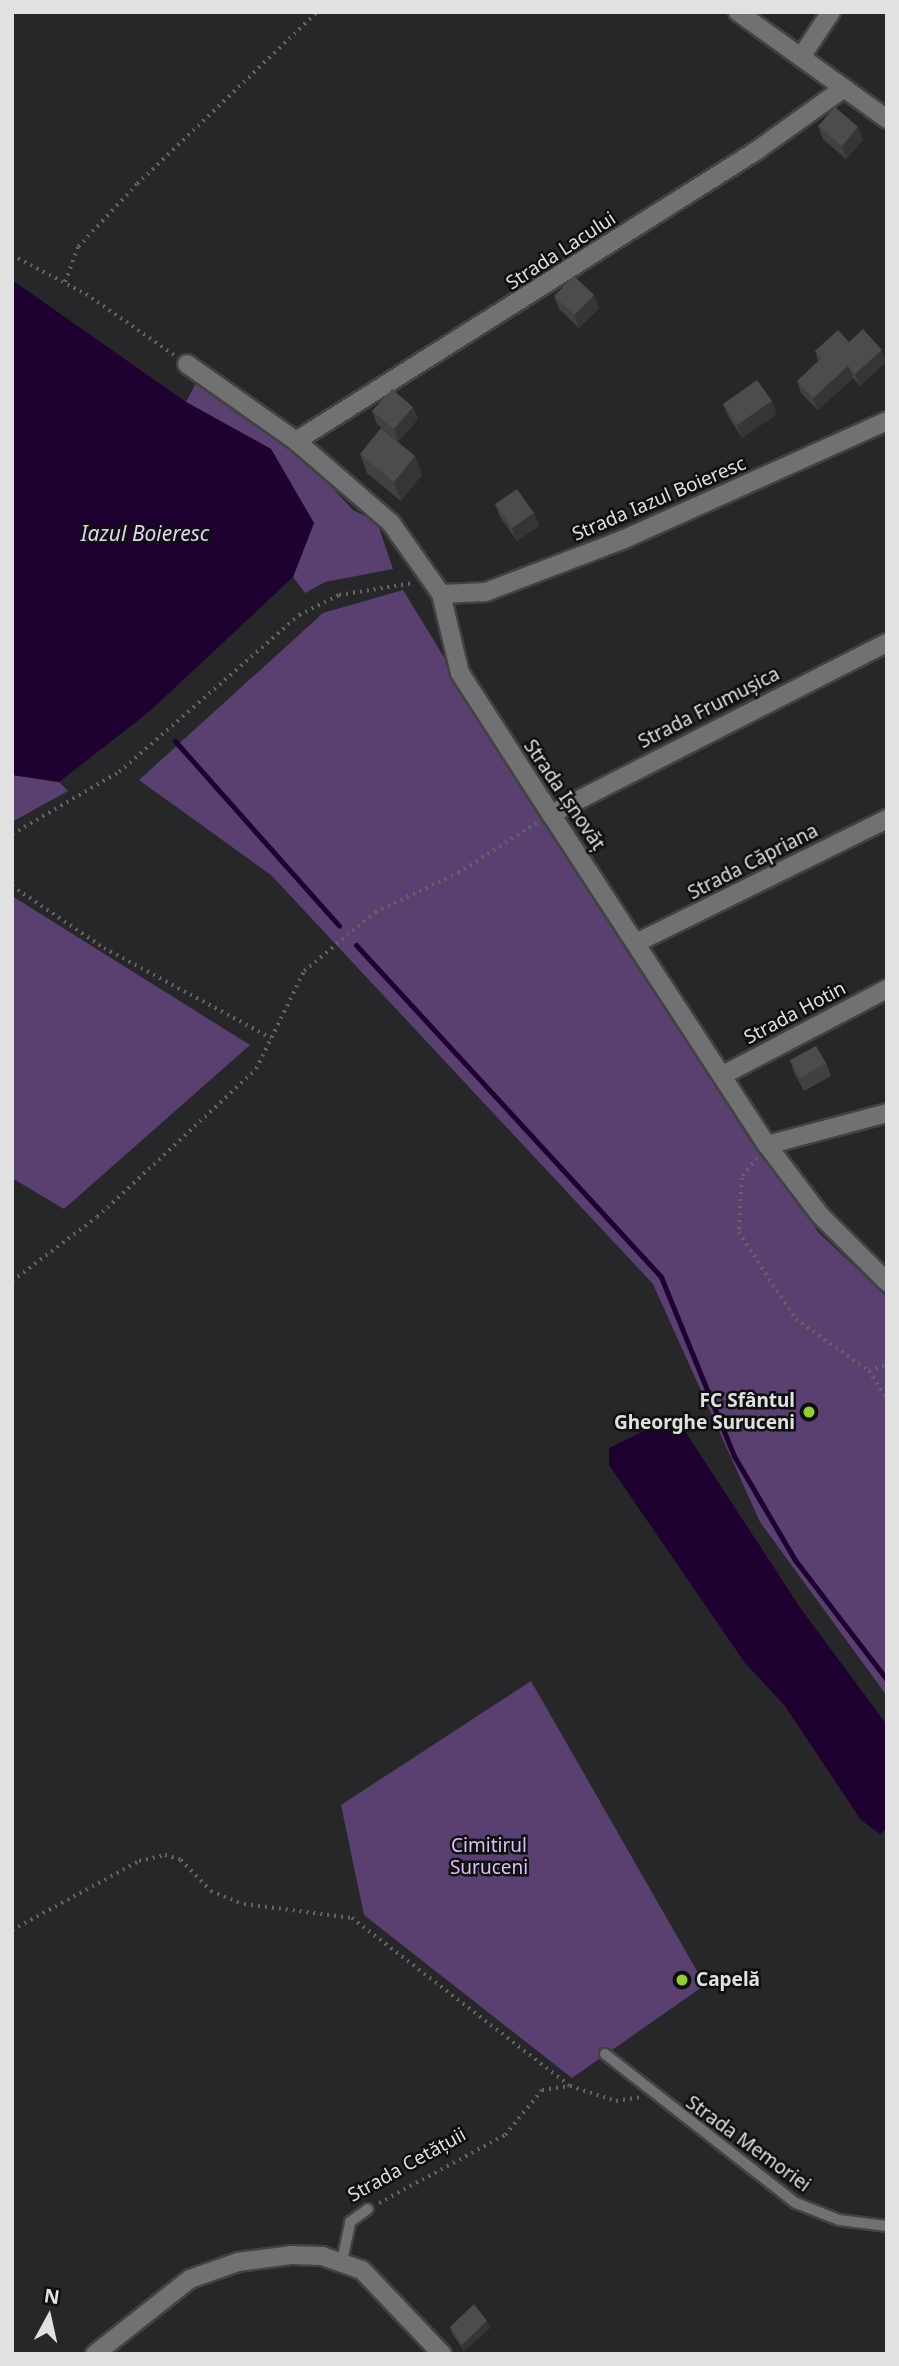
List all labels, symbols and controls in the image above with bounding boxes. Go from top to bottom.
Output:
street label: Strada Lacului [502,207,620,295]
street label: Strada Iazul Boieresc [569,452,749,546]
water label: Iazul Boieresc [81,520,209,546]
street label: Strada Frumușica [635,663,783,753]
street label: Strada Ișnovăț [519,735,609,855]
street label: Strada Căpriana [684,819,822,905]
street label: Strada Hotin [740,977,850,1049]
place label: FC Sfântul Gheorghe Suruceni [614,1390,795,1434]
marker: FC Sfântul Gheorghe Suruceni [801,1404,817,1420]
park label: Cimitirul Suruceni [450,1835,528,1879]
place label: Capelă [696,1969,760,1991]
marker: Capelă [674,1972,690,1988]
street label: Strada Memoriei [681,2091,815,2197]
street label: Strada Cetățuii [344,2123,470,2207]
north arrow [14,2282,84,2352]
text: N [42,2282,61,2310]

